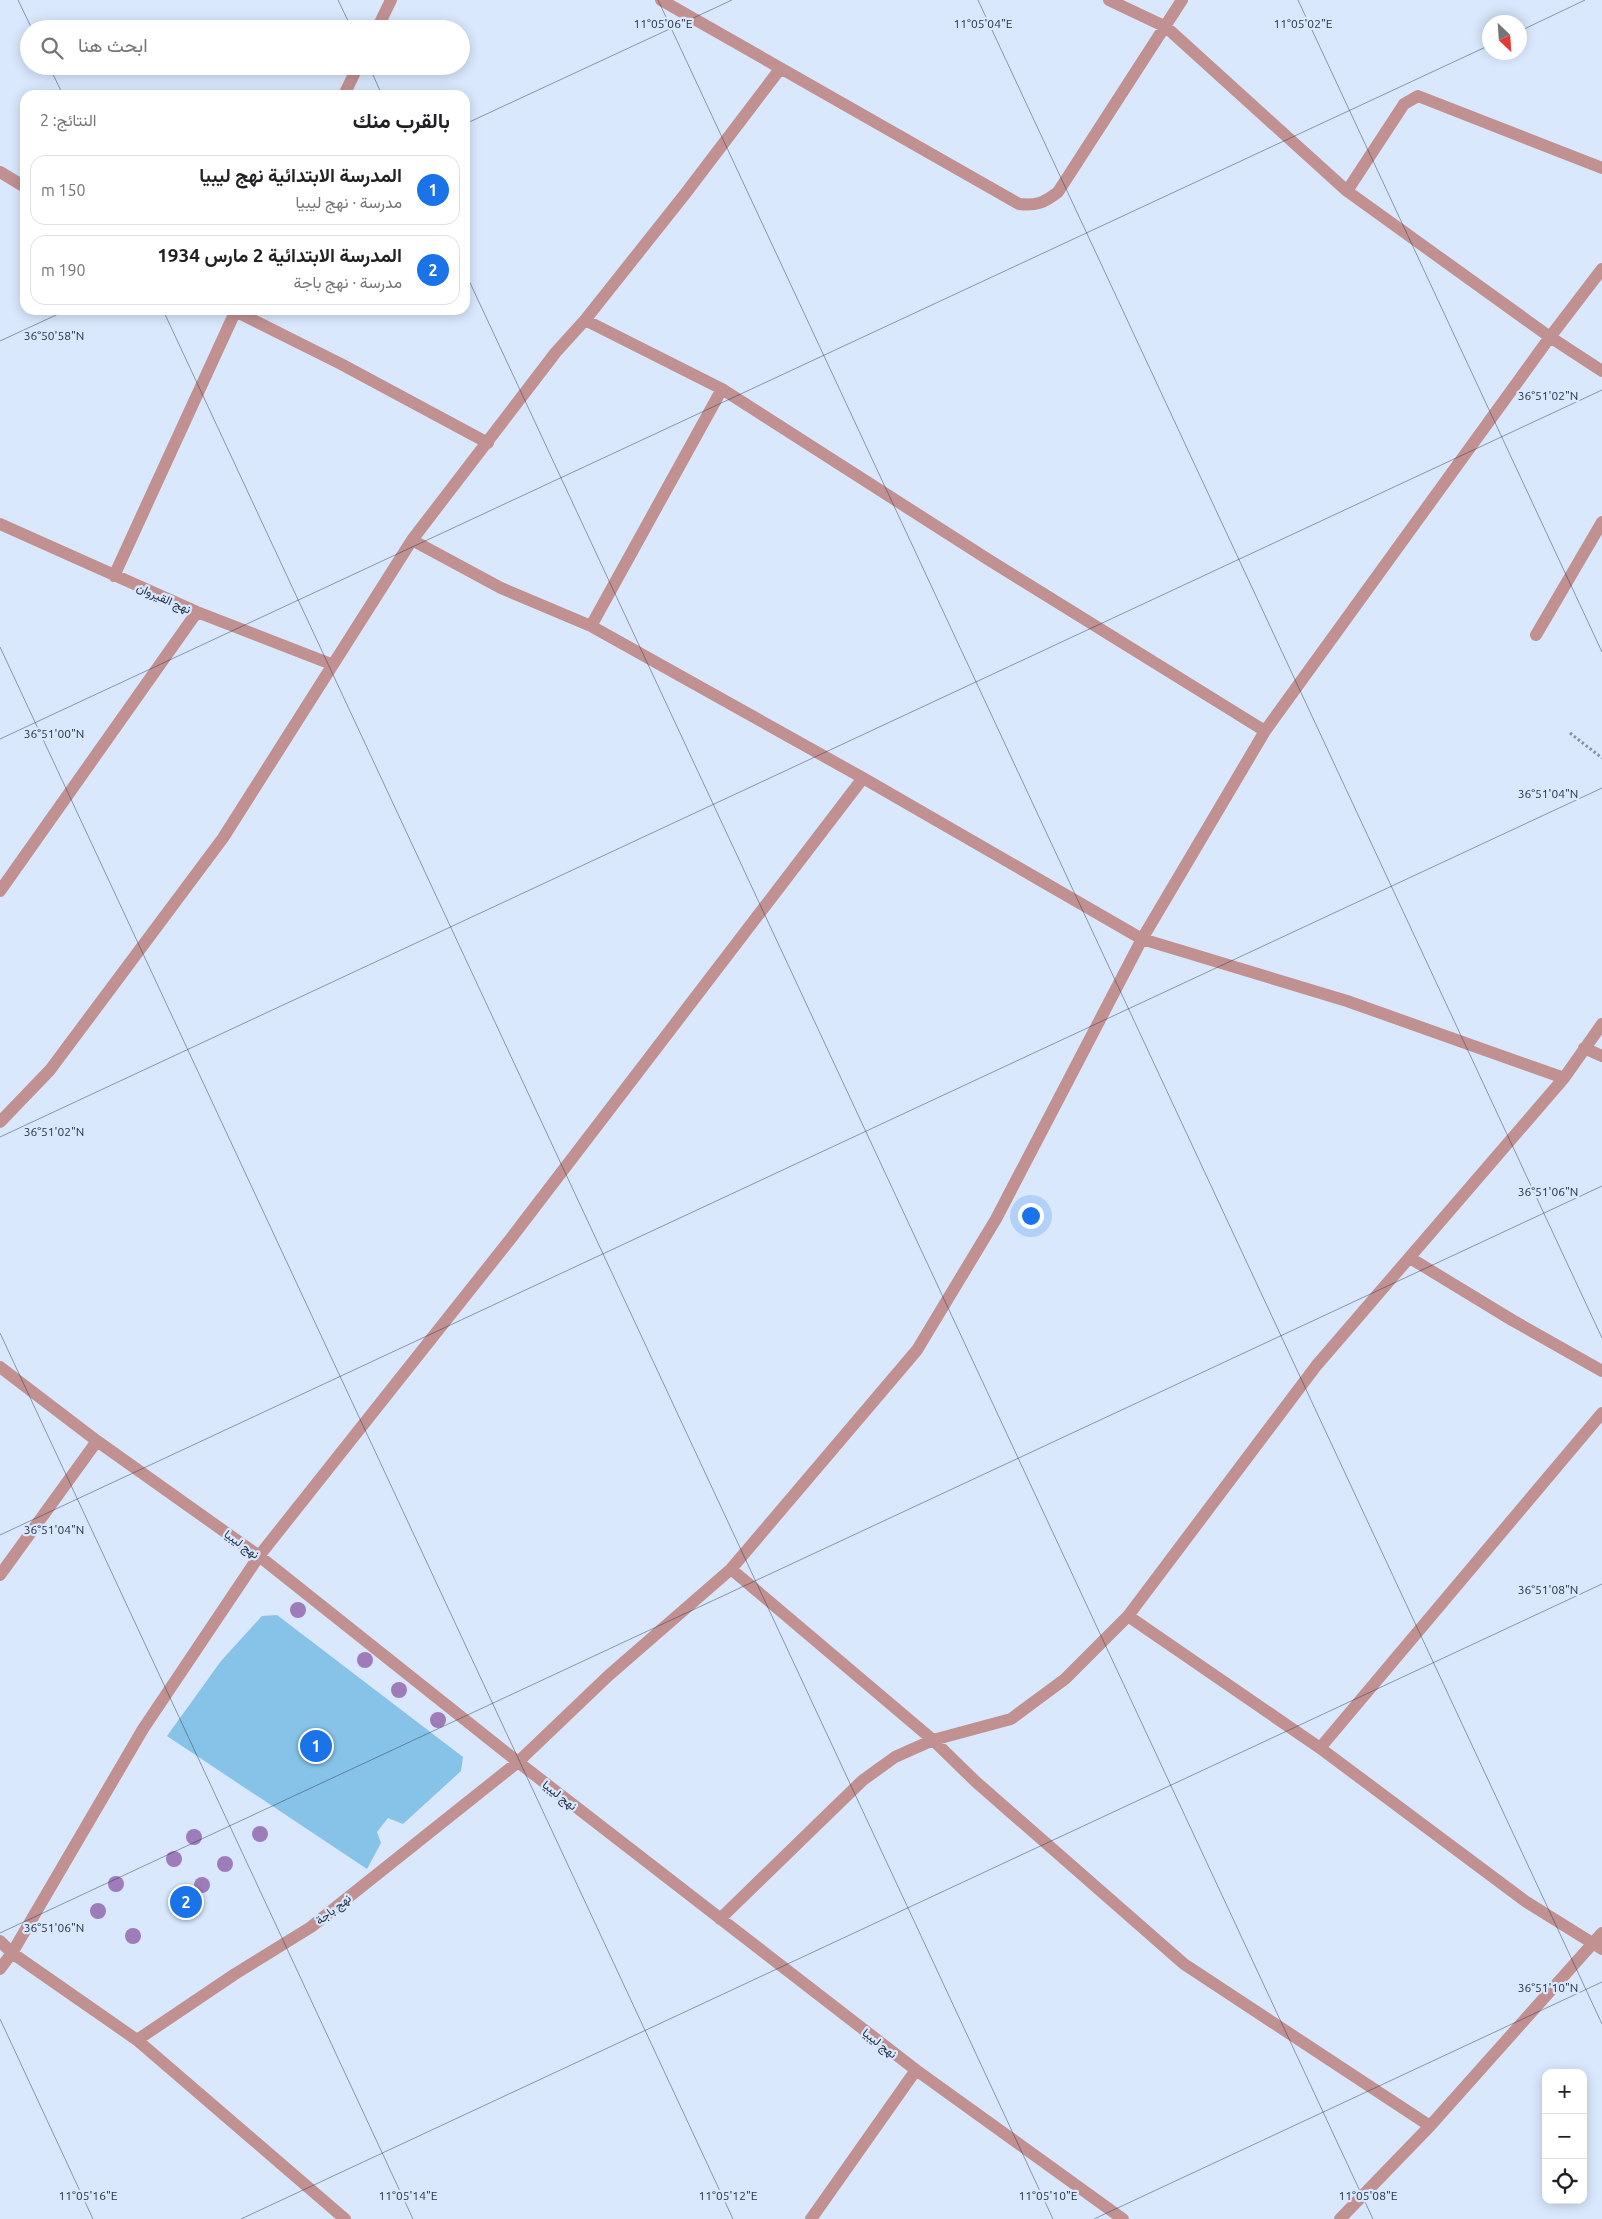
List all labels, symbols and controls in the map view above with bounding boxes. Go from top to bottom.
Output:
north arrow [1482,15,1527,60]
text: 11°05'06"E [634,17,693,30]
text: 11°05'04"E [954,17,1013,30]
text: 11°05'02"E [1274,17,1333,30]
search box [20,20,470,75]
icon: search [38,34,66,62]
text: ابحث هنا [78,34,148,56]
text: بالقرب منك [353,108,450,132]
text: النتائج: 2 [40,111,97,129]
text: المدرسة الابتدائية نهج ليبيا [199,164,402,186]
text: 150 m [41,181,86,199]
text: 1 [428,181,438,199]
text: مدرسة · نهج ليبيا [295,193,402,211]
text: المدرسة الابتدائية 2 مارس 1934 [157,244,402,266]
text: 190 m [41,261,86,279]
text: 2 [428,261,438,279]
text: مدرسة · نهج باجة [293,273,402,291]
text: 36°50'58"N [24,329,84,342]
text: 36°51'02"N [1518,389,1578,402]
street label: نهج القيروان [134,580,193,618]
text: 36°51'00"N [24,727,84,740]
text: 36°51'04"N [1518,787,1578,800]
text: 36°51'02"N [24,1125,84,1138]
text: 36°51'06"N [1518,1185,1578,1198]
your location [1018,1203,1044,1229]
text: 36°51'04"N [24,1523,84,1536]
street label: نهج ليبيا [220,1527,262,1563]
text: 36°51'08"N [1518,1583,1578,1596]
pin: 1 [300,1727,332,1765]
street label: نهج ليبيا [538,1778,580,1815]
pin: 2 [170,1883,202,1921]
street label: نهج باجة [313,1891,355,1929]
text: 36°51'06"N [24,1921,84,1934]
text: 36°51'10"N [1518,1981,1578,1994]
street label: نهج ليبيا [858,2026,900,2063]
map controls [1542,2069,1587,2204]
button: + [1542,2069,1587,2114]
button: − [1542,2114,1587,2159]
button: locate [1542,2159,1587,2204]
text: 11°05'16"E [59,2189,118,2202]
text: 11°05'14"E [379,2189,438,2202]
text: 11°05'12"E [699,2189,758,2202]
text: 11°05'10"E [1019,2189,1078,2202]
text: 11°05'08"E [1339,2189,1398,2202]

